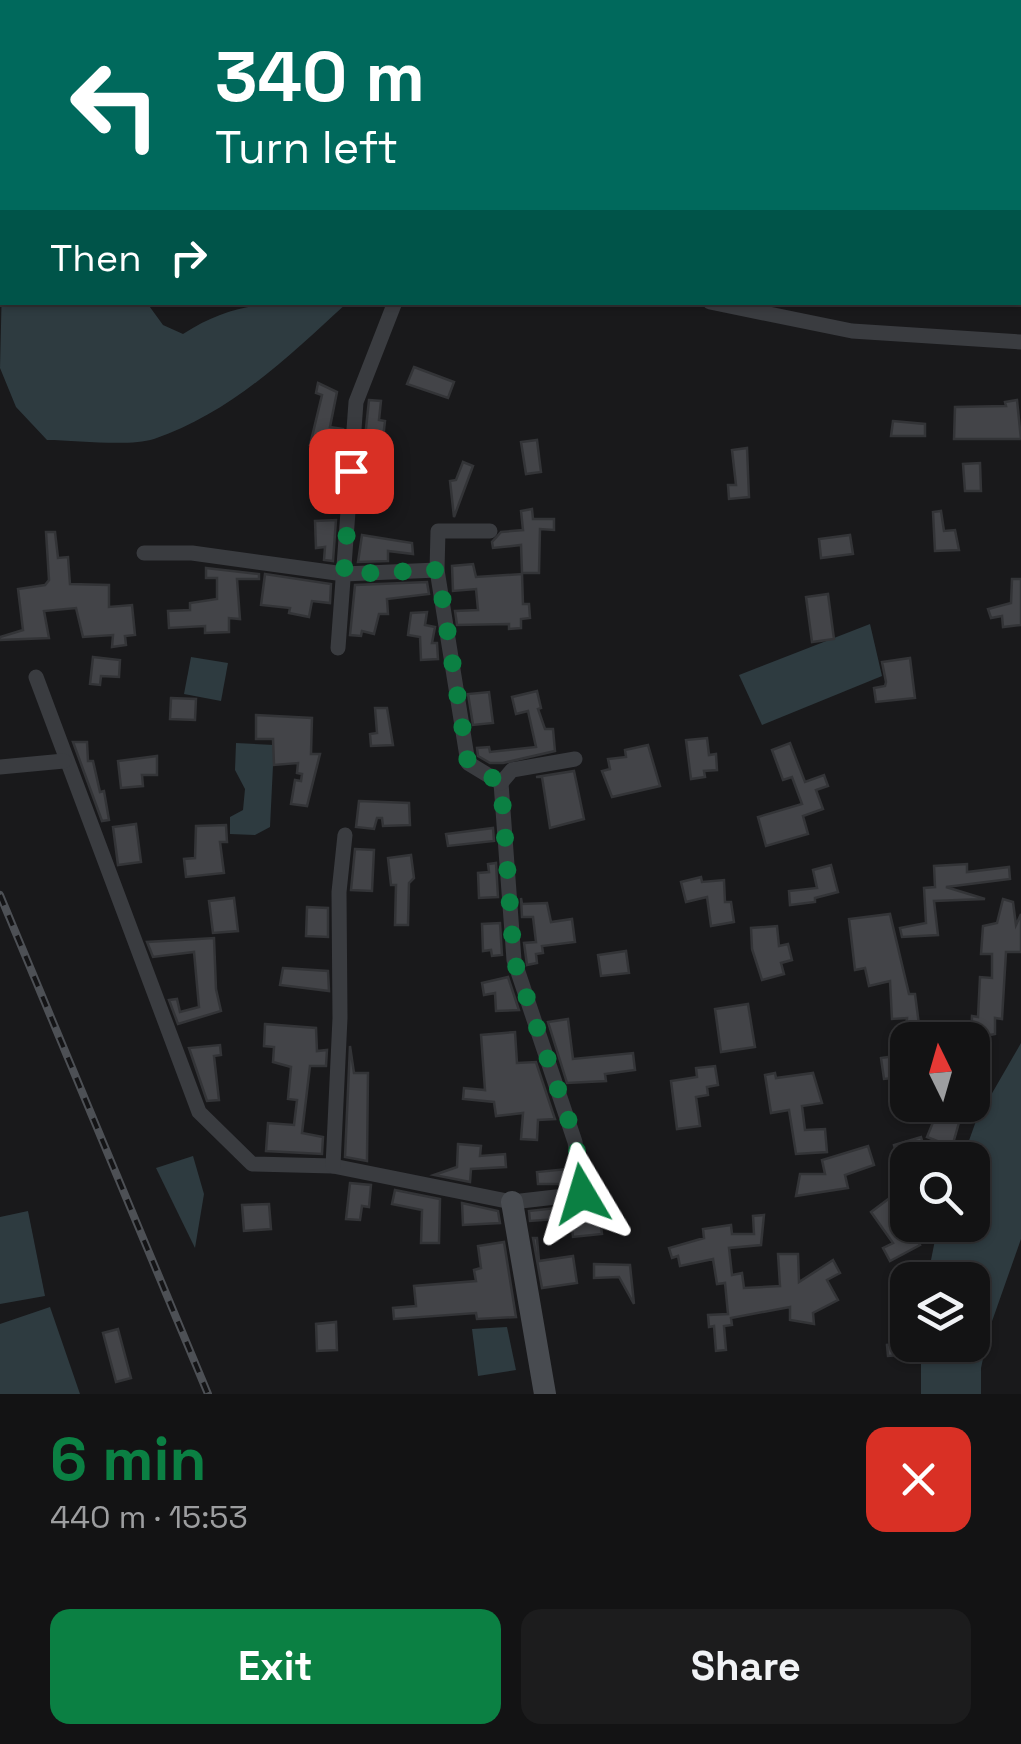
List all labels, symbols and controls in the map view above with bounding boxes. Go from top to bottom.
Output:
text: 340 m [215,32,425,121]
icon: left [50,40,180,170]
text: Turn left [215,119,398,176]
icon: right [161,230,216,285]
text: Then [50,234,141,282]
pin [309,429,394,514]
icon: arrive [324,444,379,499]
north arrow [890,1022,990,1122]
map controls [890,1022,990,1362]
position arrow [530,1142,634,1246]
button: search [890,1142,990,1242]
button: layers [890,1262,990,1362]
text: 6 min [50,1421,206,1498]
button: close [866,1427,971,1532]
text: 440 m · 15:53 [50,1497,248,1537]
button: Exit [50,1609,501,1724]
button: Share [521,1609,971,1724]

